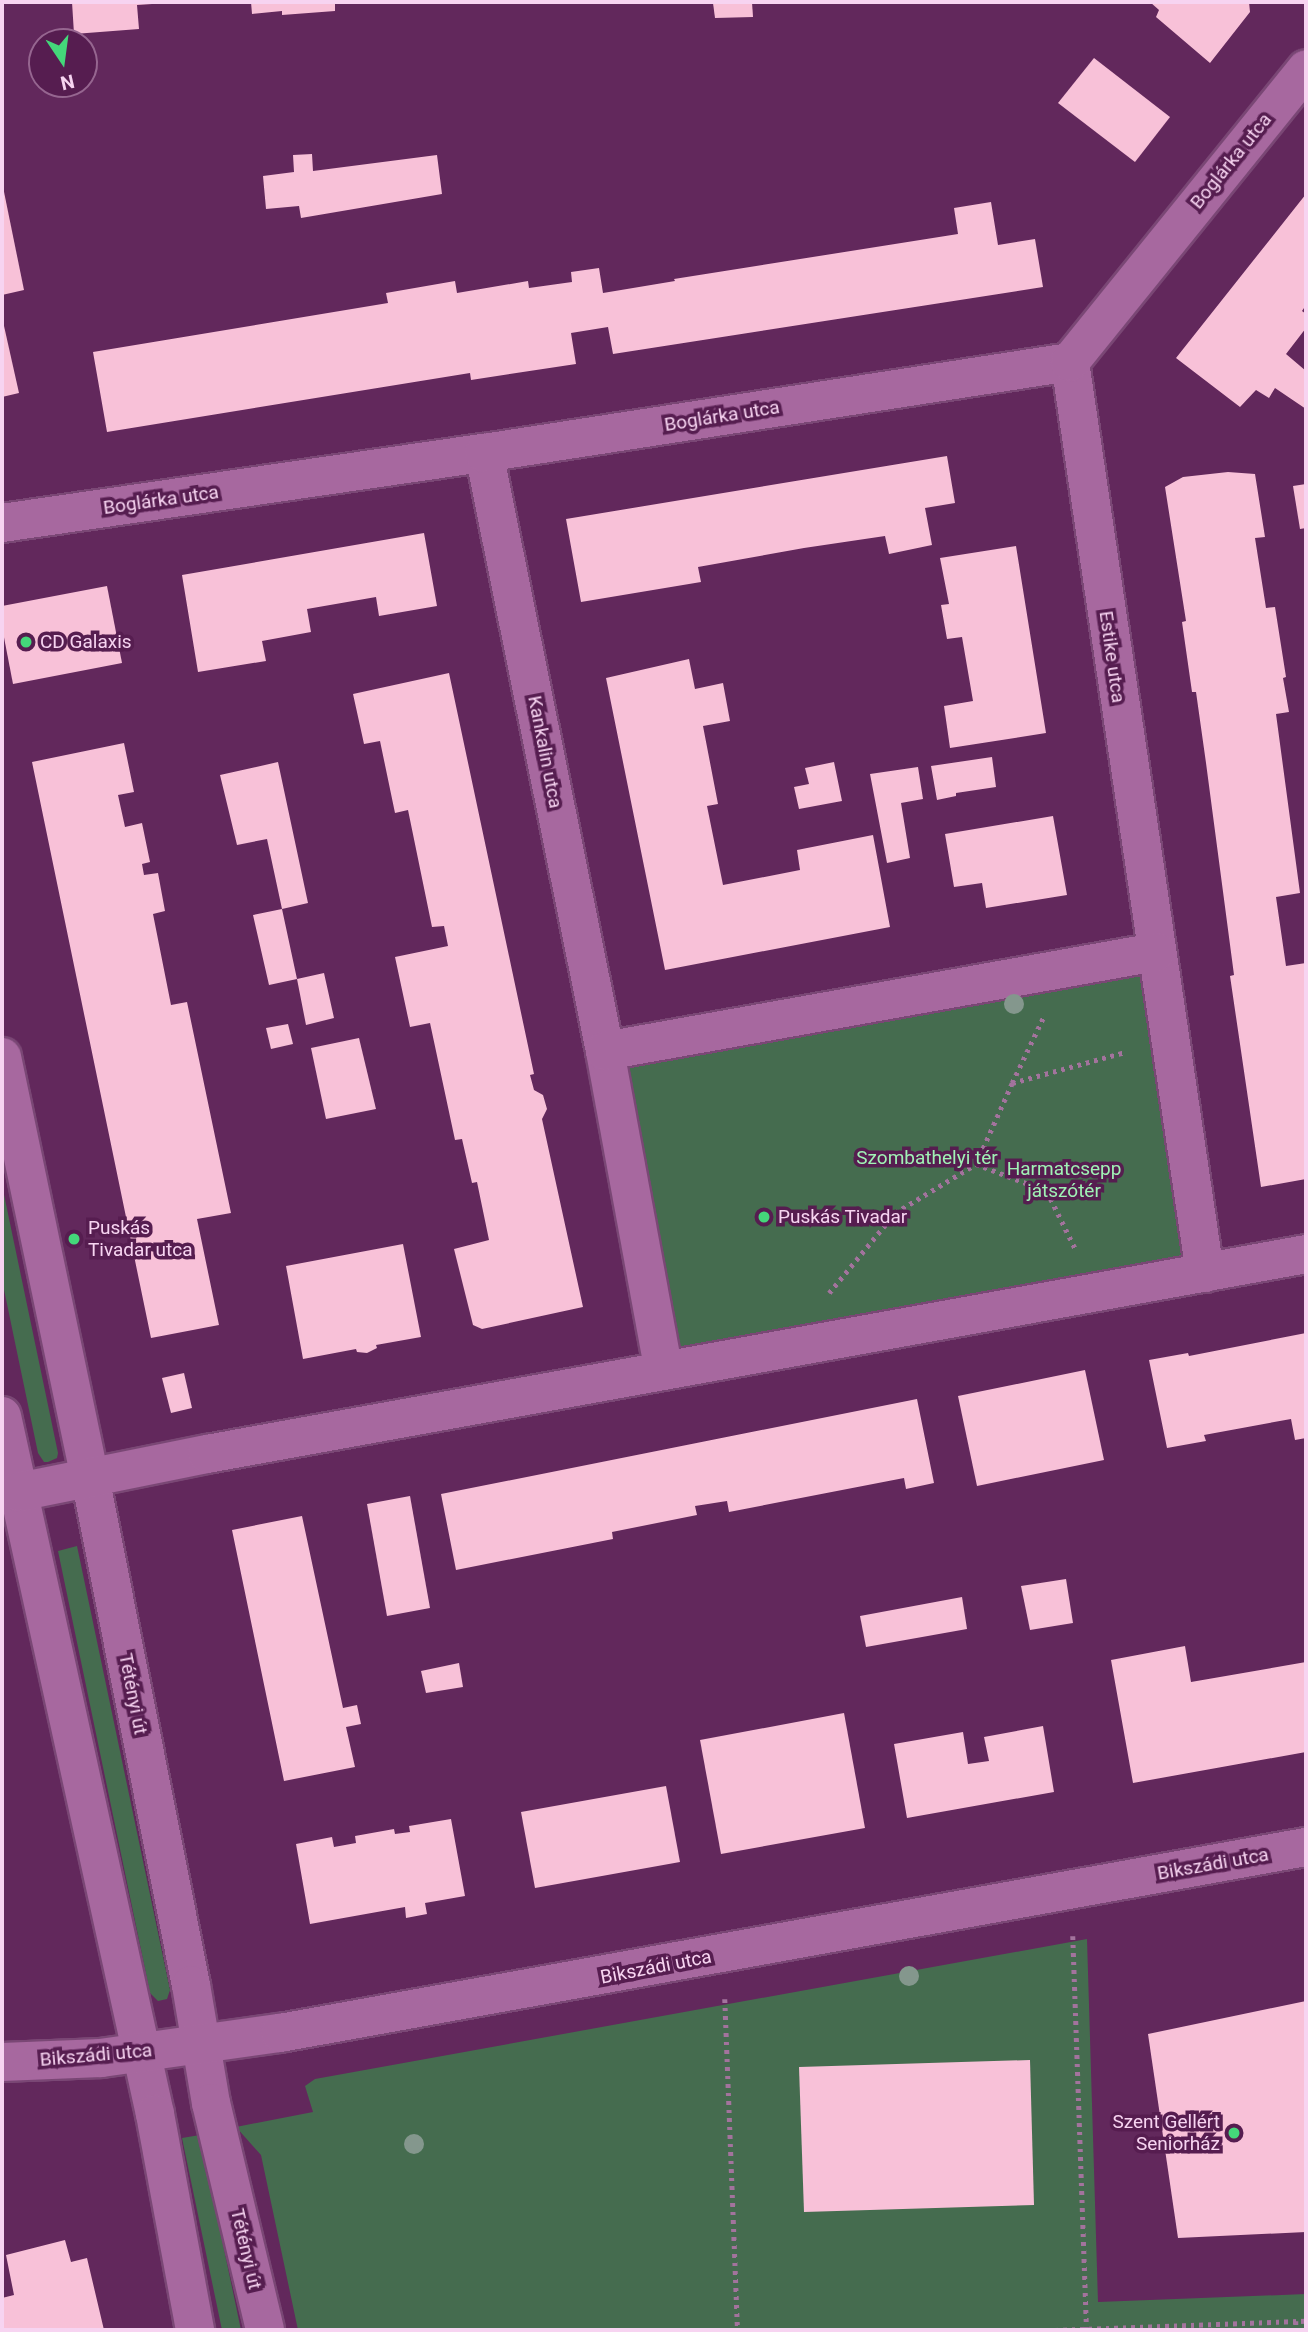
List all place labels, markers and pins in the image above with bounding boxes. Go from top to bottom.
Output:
place label: CD Galaxis [40,631,132,653]
marker: CD Galaxis [18,634,34,650]
place label: Puskás Tivadar [778,1206,908,1228]
marker: Puskás Tivadar [756,1209,772,1225]
place label: Puskás Tivadar utca [88,1217,193,1261]
marker: Puskás Tivadar utca [66,1231,82,1247]
place label: Szent Gellért Seniorház [1112,2111,1220,2155]
marker: Szent Gellért Seniorház [1226,2125,1242,2141]

